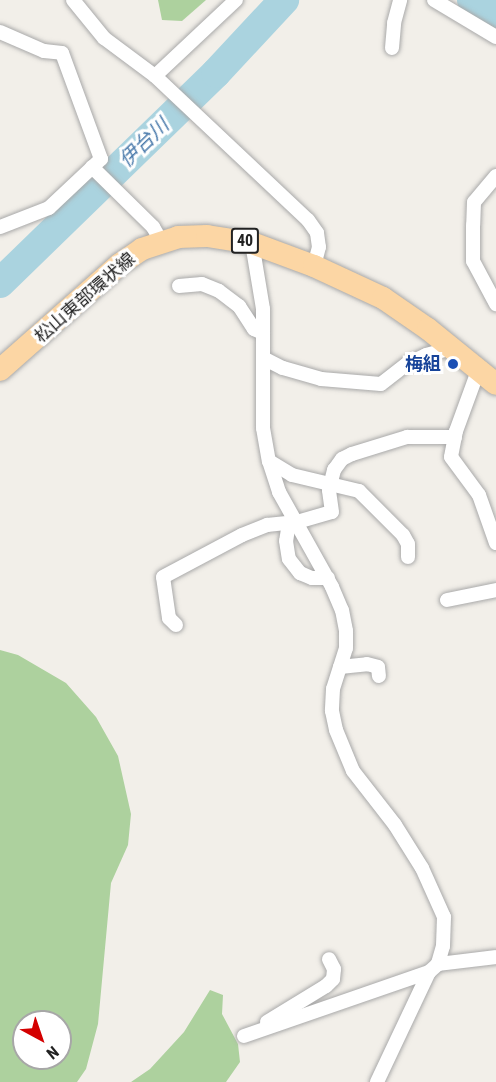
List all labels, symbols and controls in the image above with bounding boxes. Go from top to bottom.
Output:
water label: 伊台川 [114,114,174,172]
road number: 40 [230,228,260,254]
street label: 松山東部環状線 [30,249,140,347]
place label: 梅組 [405,353,441,375]
marker: 梅組 [446,357,460,371]
north arrow [12,1010,72,1070]
text: N [43,1042,62,1063]

